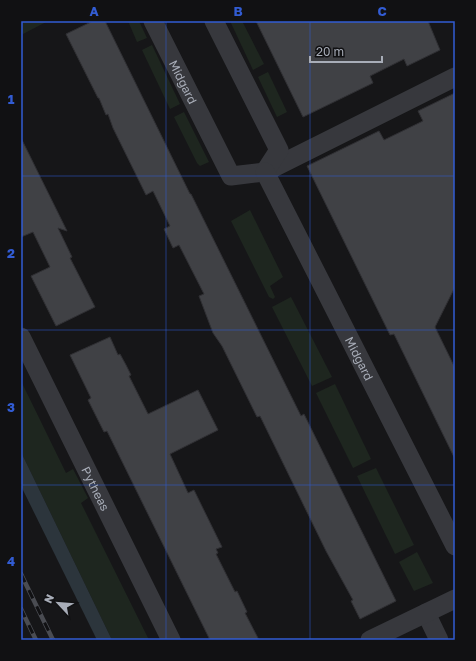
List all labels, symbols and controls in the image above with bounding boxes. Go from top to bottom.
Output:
text: A [89,3,99,19]
text: B [233,3,243,19]
text: C [377,3,387,19]
scale bar [310,38,382,64]
text: 20 m [316,44,344,59]
street label: Midgard [166,57,201,106]
text: 1 [8,91,15,107]
text: 2 [7,245,15,261]
street label: Midgard [342,334,377,383]
text: 3 [7,399,15,415]
street label: Pytheas [79,464,113,513]
text: 4 [7,553,15,569]
north arrow [38,583,78,623]
text: N [41,592,56,605]

